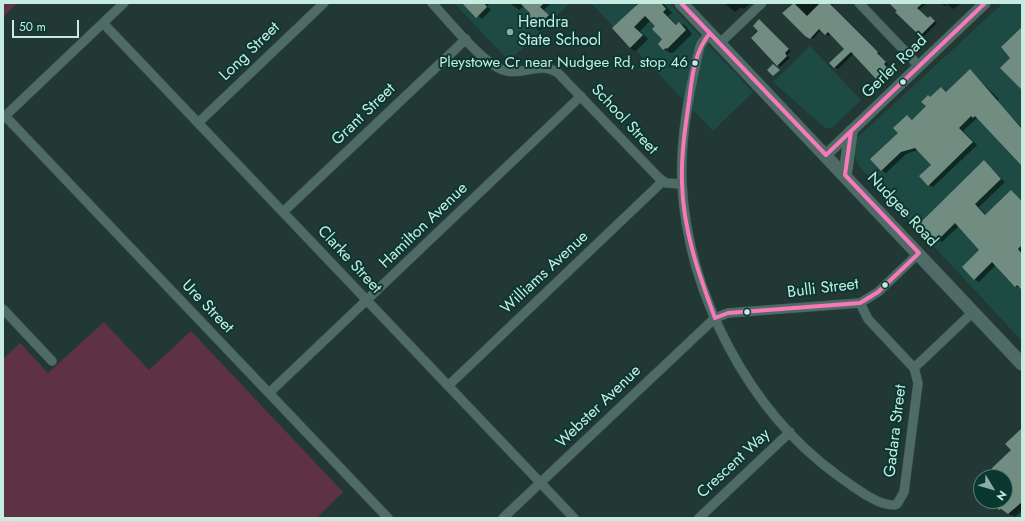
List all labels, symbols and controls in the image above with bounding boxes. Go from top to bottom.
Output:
scale bar [14,12,81,38]
place label: Hendra State School [518,13,601,51]
text: 50 m [19,18,46,36]
street label: Long Street [216,19,284,85]
marker: Hendra State School [505,27,515,37]
street label: Gerler Road [859,31,931,103]
place label: Pleystowe Cr near Nudgee Rd, stop 46 [439,54,688,72]
marker: Pleystowe Cr near Nudgee Rd, stop 46 [690,58,700,68]
unlabelled marker [898,77,908,87]
street label: Grant Street [328,80,400,150]
street label: School Street [587,81,661,159]
street label: Nudgee Road [863,169,941,251]
street label: Hamilton Avenue [376,179,472,273]
street label: Clarke Street [313,222,385,298]
street label: Williams Avenue [497,228,593,318]
street label: Bulli Street [786,275,860,303]
street label: Ure Street [177,276,237,338]
unlabelled marker [880,280,890,290]
unlabelled marker [742,307,752,317]
street label: Webster Avenue [553,362,645,452]
street label: Gadara Street [881,384,911,478]
street label: Crescent Way [694,425,774,503]
north arrow [973,469,1013,509]
text: N [993,487,1011,504]

